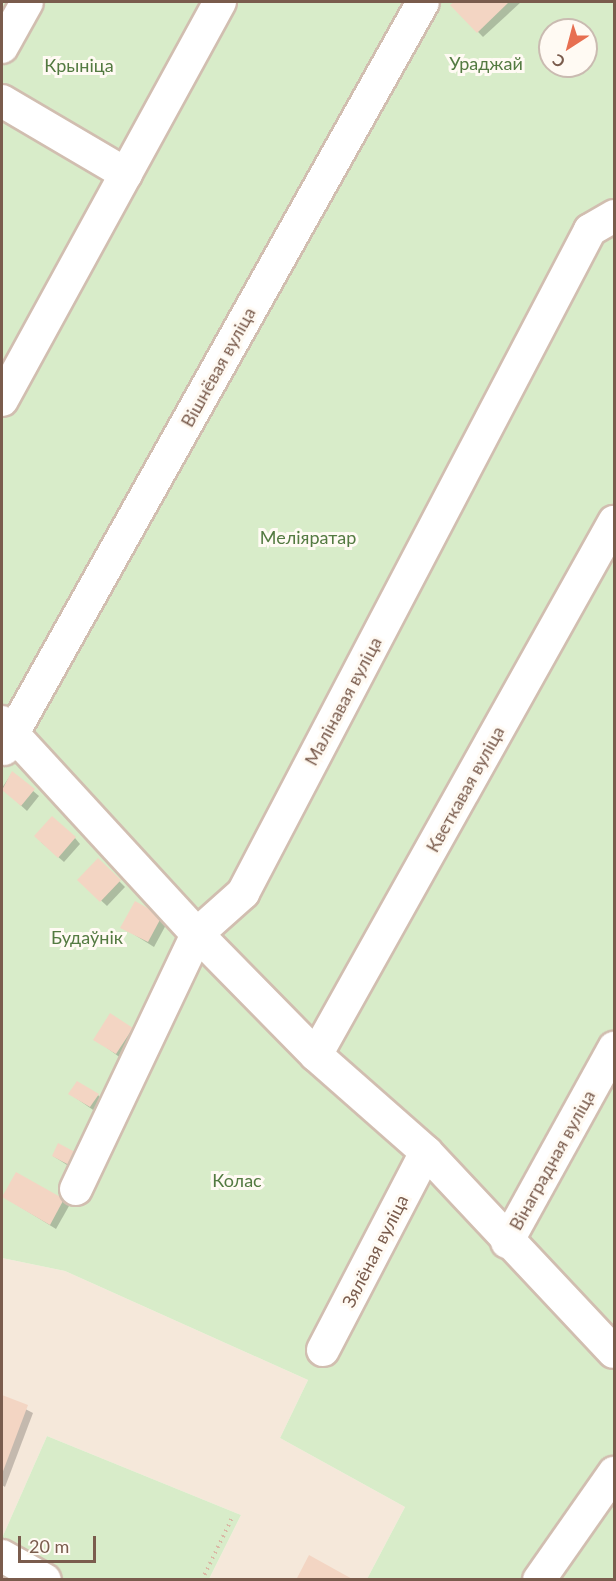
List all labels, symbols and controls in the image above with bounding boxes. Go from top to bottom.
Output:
north arrow [538,18,598,78]
text: С [548,51,568,72]
park label: Ураджай [449,52,523,74]
park label: Крыніца [44,54,114,76]
street label: Вішнёвая вуліца [176,303,260,431]
park label: Меліяратар [260,526,356,548]
street label: Малінавая вуліца [300,633,386,769]
street label: Кветкавая вуліца [421,722,509,856]
park label: Будаўнік [51,926,123,948]
street label: Вінаградная вуліца [505,1086,599,1234]
park label: Колас [212,1169,262,1191]
street label: Зялёная вуліца [337,1191,413,1311]
scale bar [21,1524,99,1562]
text: 20 m [29,1535,69,1557]

